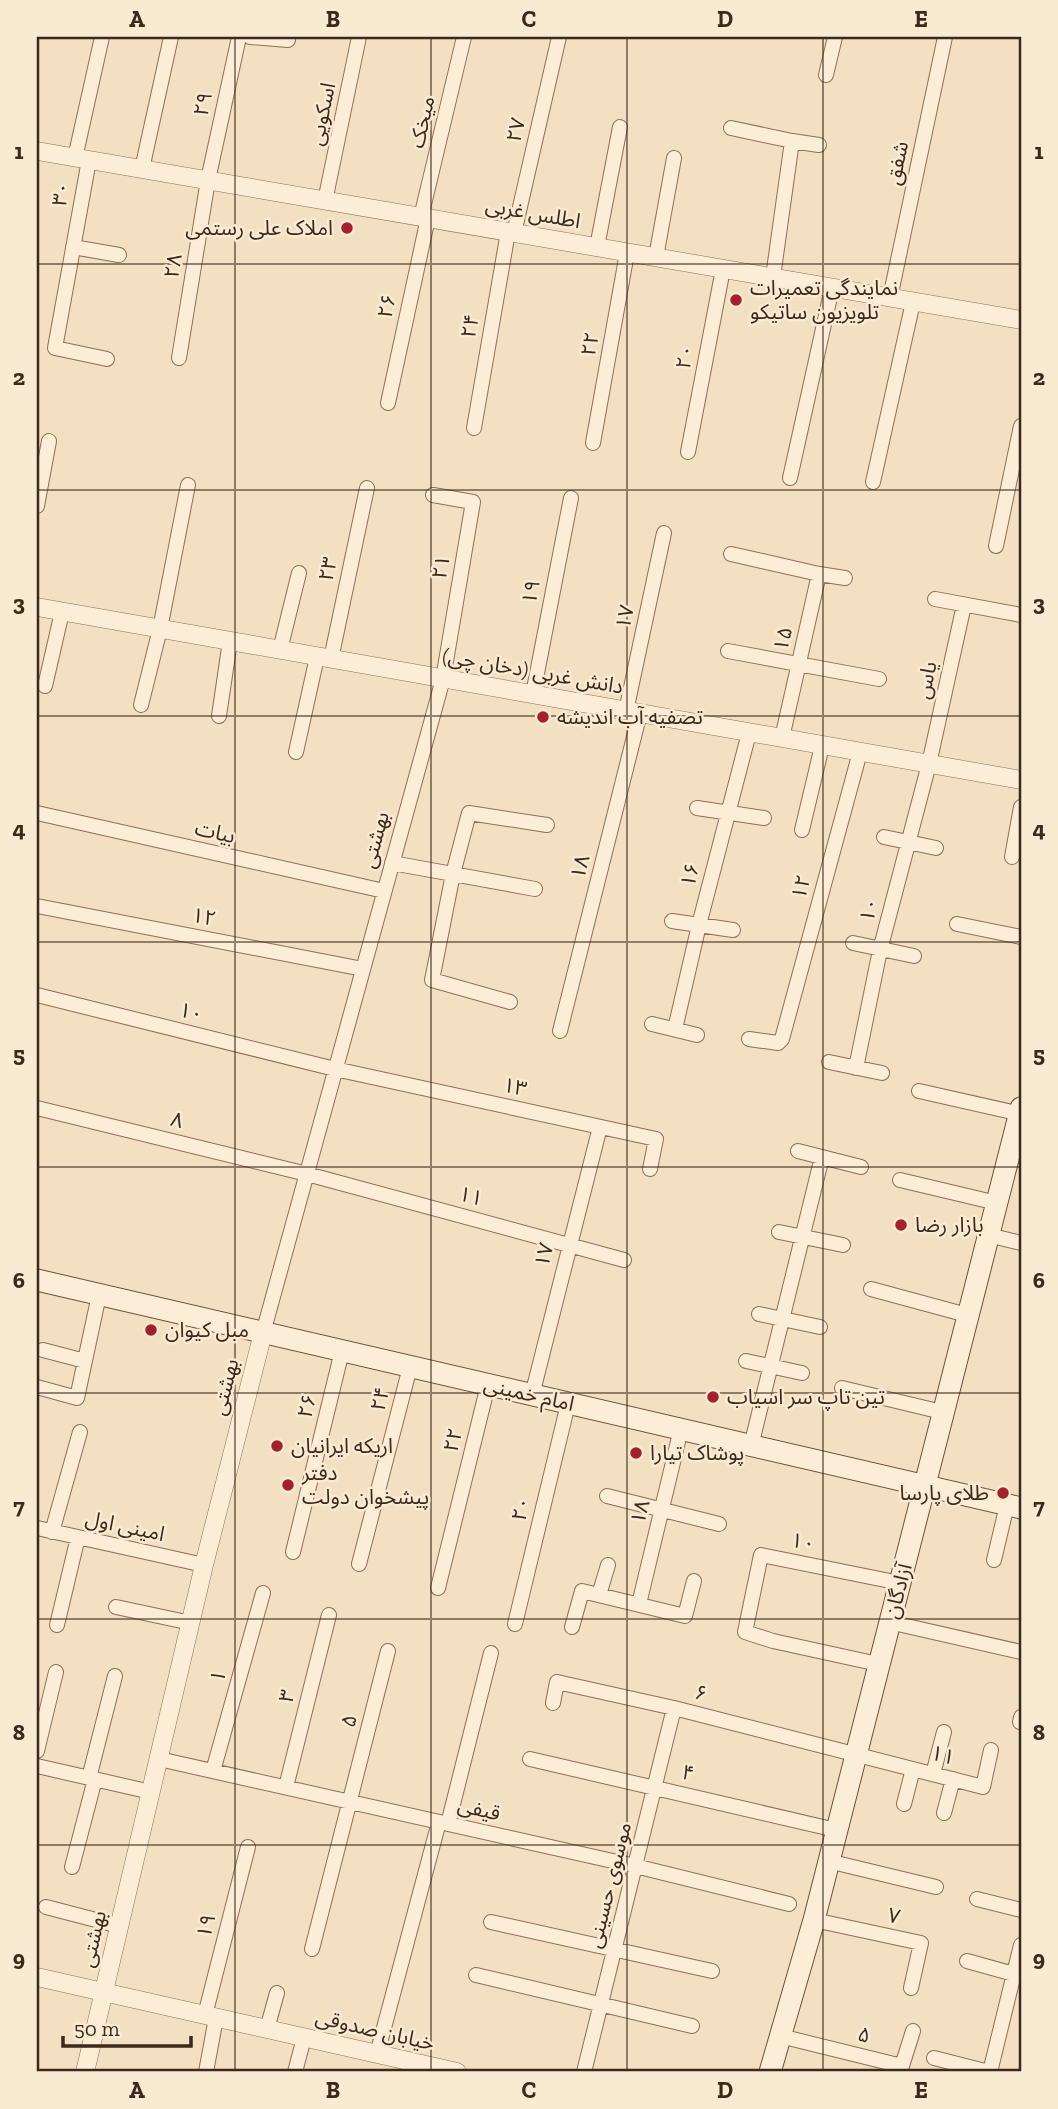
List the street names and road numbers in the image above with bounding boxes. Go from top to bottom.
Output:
street label: اسکویی [303,80,340,148]
street label: ۲۹ [188,90,217,118]
street label: میخک [403,93,440,150]
street label: ۲۷ [501,115,530,144]
street label: شفق [880,139,914,187]
street label: ۳۰ [46,180,75,208]
street label: اطلس غربی [483,192,583,233]
street label: ۲۸ [158,252,187,280]
street label: ۲۶ [372,292,401,320]
street label: ۲۴ [455,312,484,340]
street label: ۲۲ [575,330,604,358]
street label: ۲۰ [670,343,699,371]
street label: ۲۱ [426,553,455,581]
street label: ۲۳ [313,555,342,583]
street label: ۱۹ [516,578,545,606]
street label: ۱۷ [610,603,639,631]
street label: ۱۵ [768,624,797,653]
street label: دانش غربی (دخان چی) [441,642,625,700]
street label: یاس [909,659,942,701]
street label: بهشتی [355,809,394,871]
street label: بیات [193,815,238,848]
street label: ۱۸ [564,852,595,882]
street label: ۱۶ [674,860,705,890]
street label: ۱۲ [785,872,816,902]
street label: ۱۰ [853,895,884,925]
street label: ۱۲ [190,902,218,931]
street label: ۱۰ [176,996,206,1027]
street label: ۱۳ [501,1072,529,1101]
street label: ۸ [168,1106,186,1133]
street label: ۱۱ [456,1180,486,1211]
street label: ۱۷ [528,1240,559,1270]
street label: بهشتی [205,1356,244,1418]
street label: امام خمینی [481,1371,577,1420]
street label: ۲۴ [364,1384,395,1414]
street label: ۲۶ [291,1391,322,1421]
street label: ۲۲ [437,1425,468,1455]
street label: ۲۰ [505,1494,536,1524]
street label: ۱۸ [624,1497,655,1527]
street label: امینی اول [83,1505,167,1546]
street label: ۱۰ [789,1527,817,1556]
street label: آزادگان [878,1560,917,1621]
street label: ۱ [204,1667,231,1685]
street label: ۶ [692,1679,710,1706]
street label: ۳ [273,1687,300,1705]
street label: ۵ [335,1712,362,1730]
street label: ۱۱ [928,1739,958,1770]
street label: ۴ [679,1759,697,1786]
street label: قیفی [455,1791,503,1826]
street label: موسوی حسینی [581,1819,636,1950]
street label: ۷ [886,1902,903,1929]
street label: بهشتی [74,1908,111,1970]
street label: ۱۹ [190,1911,221,1941]
street label: خیابان صدوقی [313,2004,437,2055]
street label: ۵ [855,2021,873,2048]

